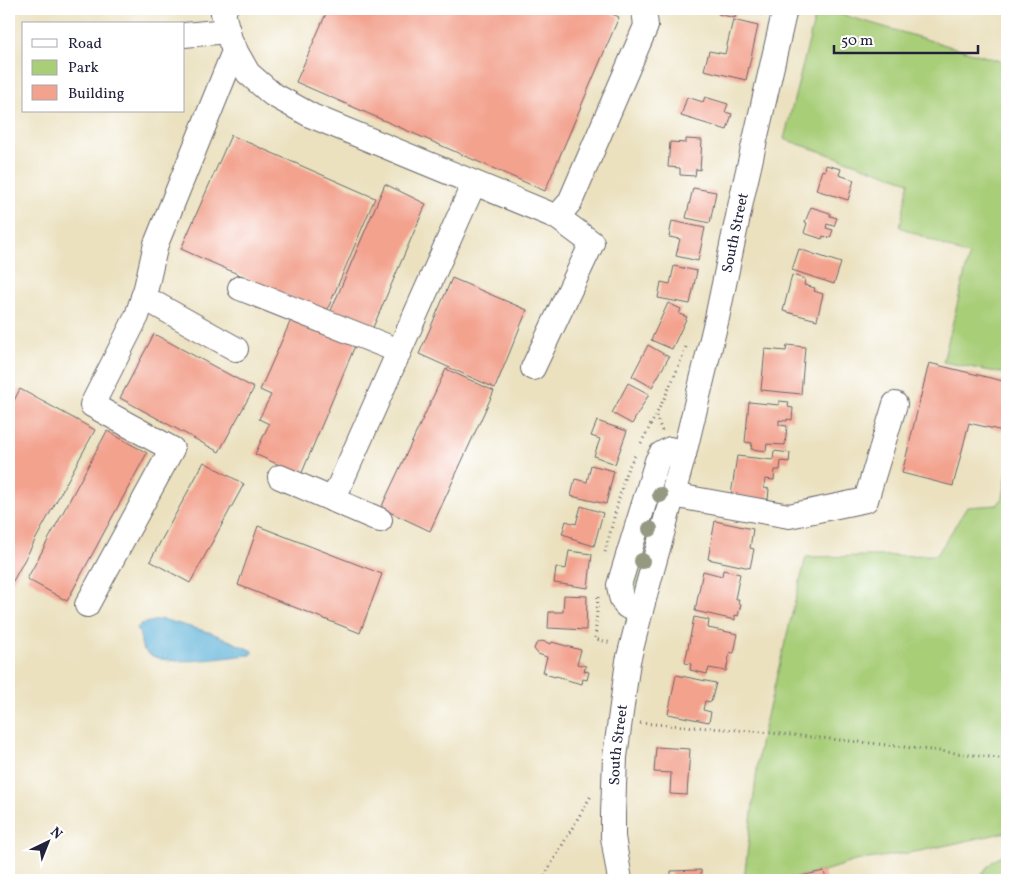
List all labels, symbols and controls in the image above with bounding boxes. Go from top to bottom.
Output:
legend [22,22,185,112]
scale bar [834,22,977,54]
text: 50 m [841,31,873,52]
text: Road [68,34,102,55]
text: Park [68,58,99,79]
text: Building [68,84,125,105]
street label: South Street [718,191,755,275]
street label: South Street [605,703,634,786]
north arrow [22,816,72,866]
text: N [46,823,66,844]

